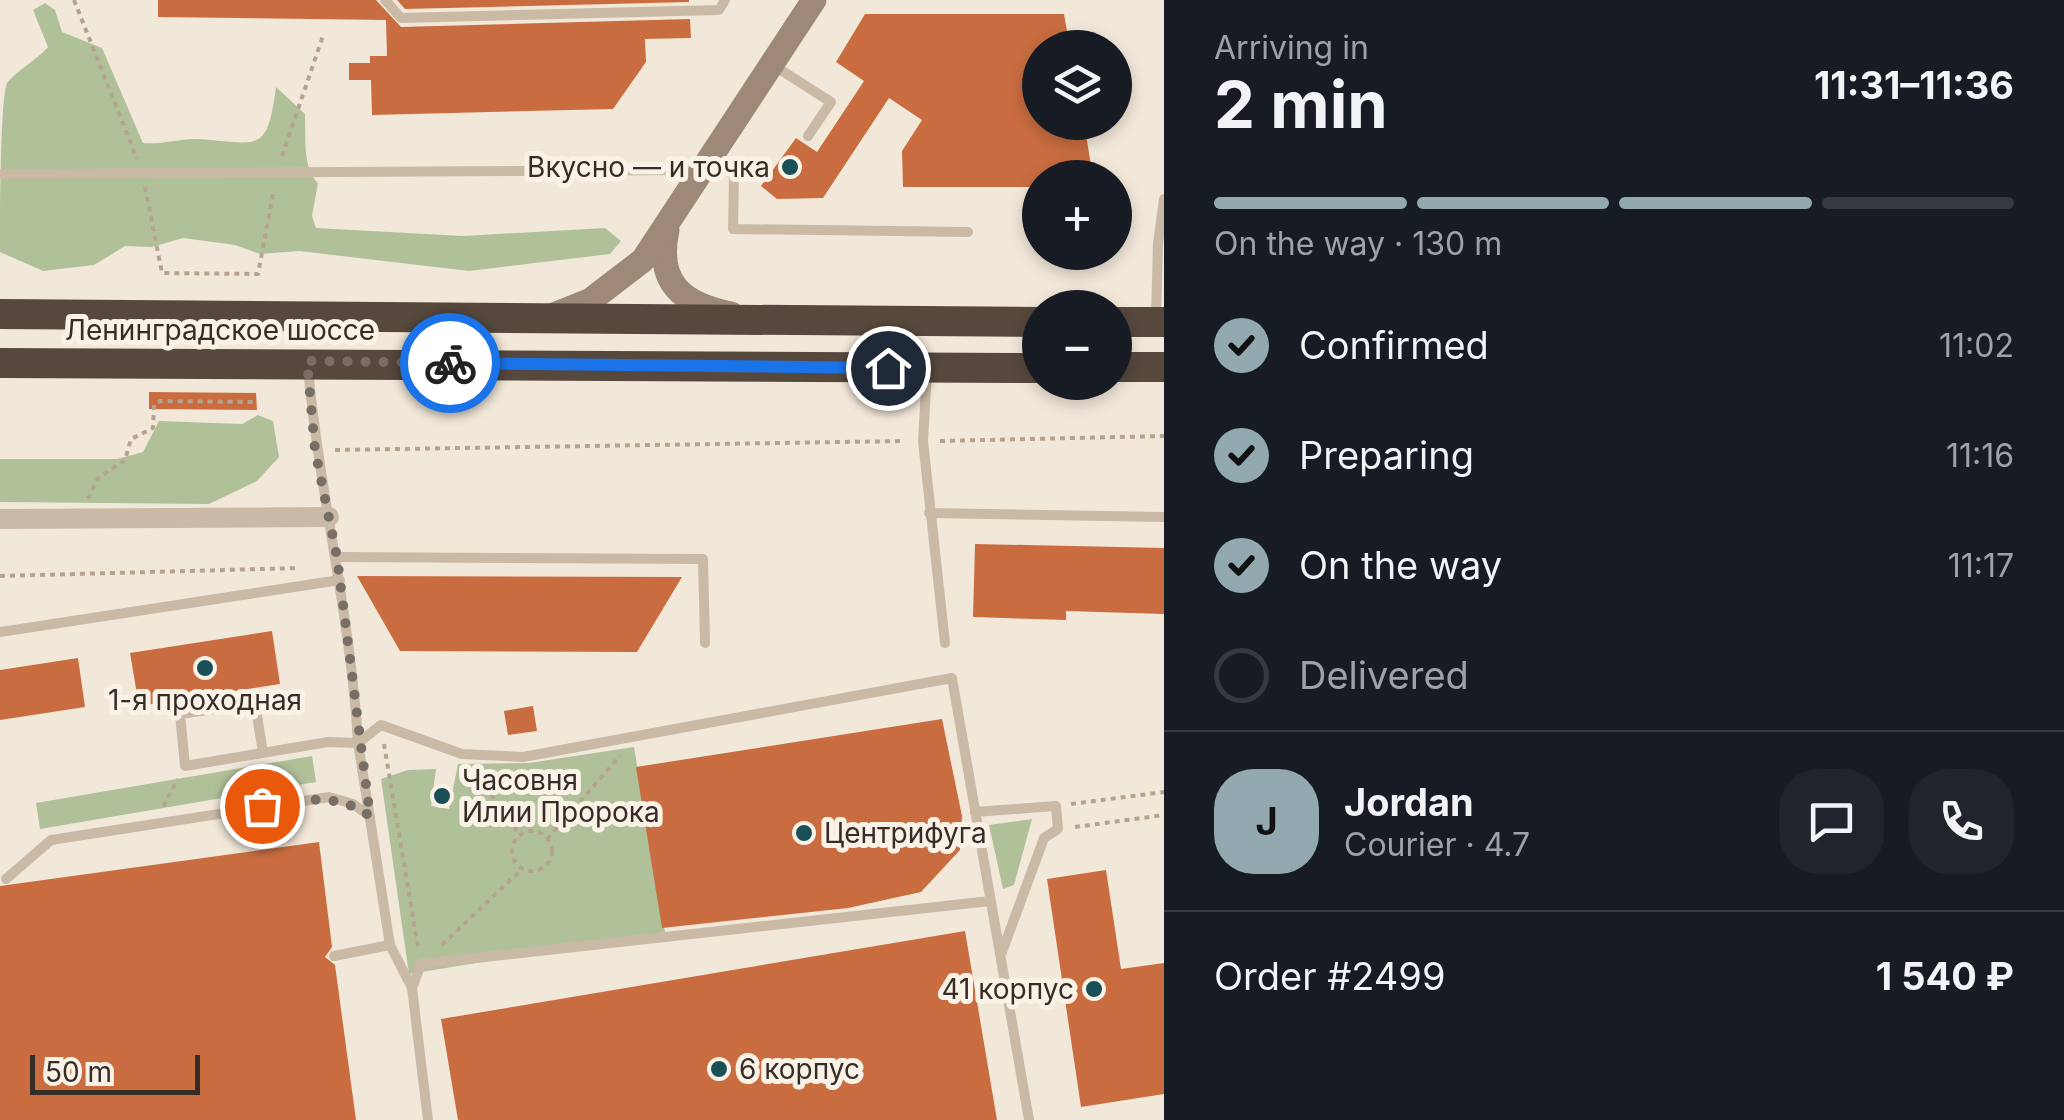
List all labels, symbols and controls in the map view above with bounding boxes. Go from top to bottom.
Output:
text: Arriving in [1214,28,1369,67]
map controls [1022,30,1132,400]
button: layers [1022,30,1132,140]
text: 11:31–11:36 [1814,62,2014,108]
text: 2 min [1214,65,1388,144]
place label: Вкусно — и точка [527,150,770,184]
marker: Вкусно — и точка [779,156,801,178]
button: + [1022,160,1132,270]
text: On the way · 130 m [1214,224,1502,263]
button: − [1022,290,1132,400]
street label: Ленинградское шоссе [65,313,375,347]
courier [400,313,500,413]
icon: check [1214,318,1269,373]
text: Confirmed [1299,322,1489,368]
pin [846,326,931,411]
text: 11:02 [1939,326,2014,365]
icon: bike [423,336,478,391]
icon: home [861,341,916,396]
icon: check [1214,428,1269,483]
text: Preparing [1299,432,1474,478]
text: 11:16 [1946,436,2014,475]
icon: check [1214,538,1269,593]
text: On the way [1299,542,1502,588]
text: 11:17 [1948,546,2014,585]
text: Delivered [1299,652,1469,698]
marker: 1-я проходная [194,657,216,679]
place label: 1-я проходная [108,683,302,717]
place label: Часовня Илии Пророка [462,763,660,829]
pin [220,764,305,849]
button: chat [1779,769,1884,874]
button: phone [1909,769,2014,874]
icon: bag [235,779,290,834]
text: Jordan [1344,779,1474,825]
marker: Часовня Илии Пророка [431,785,453,807]
text: J [1255,798,1278,844]
place label: Центрифуга [824,816,987,850]
marker: Центрифуга [793,822,815,844]
text: Courier · 4.7 [1344,825,1530,864]
text: Order #2499 [1214,953,1445,999]
text: 1 540 ₽ [1876,953,2014,999]
place label: 41 корпус [941,972,1074,1006]
marker: 41 корпус [1083,978,1105,1000]
scale bar [30,1050,200,1094]
place label: 6 корпус [739,1052,860,1086]
text: 50 m [45,1055,112,1089]
marker: 6 корпус [708,1058,730,1080]

